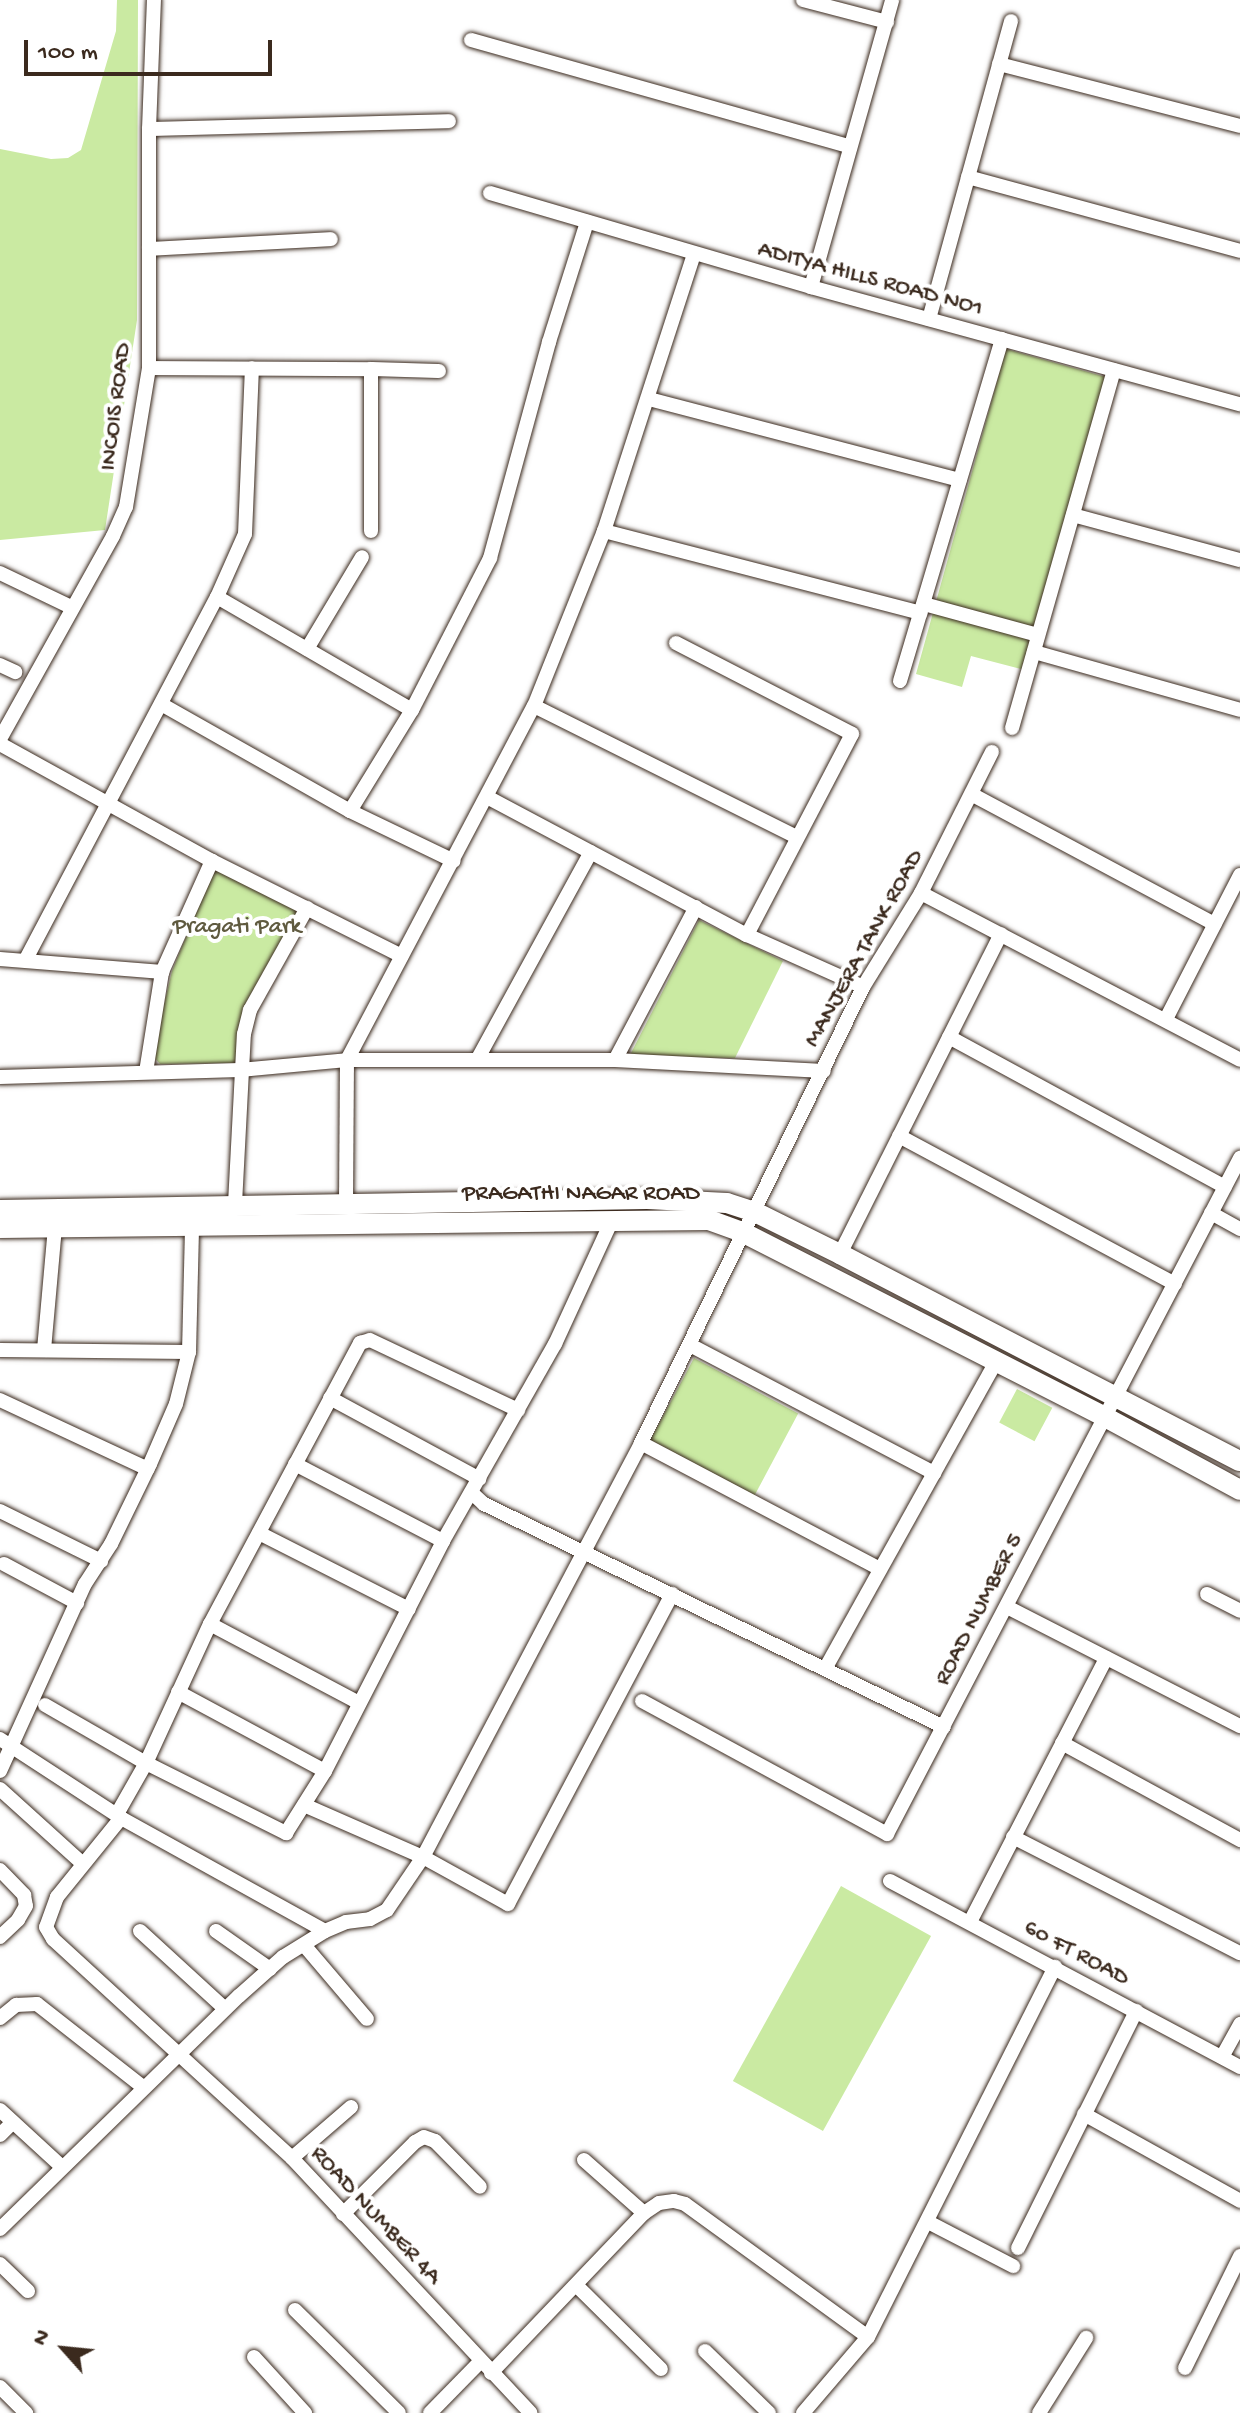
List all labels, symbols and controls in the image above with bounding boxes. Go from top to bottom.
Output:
scale bar [28,24,276,74]
text: 100 m [38,39,98,68]
street label: ADITYA HILLS ROAD NO1 [754,236,986,324]
street label: INCOIS ROAD [95,342,139,472]
street label: MANJERA TANK ROAD [799,845,931,1053]
park label: Pragati Park [173,914,301,942]
street label: PRAGATHI NAGAR ROAD [462,1181,700,1209]
street label: ROAD NUMBER 5 [929,1529,1031,1691]
street label: 60 FT ROAD [1018,1914,1134,1994]
street label: ROAD NUMBER 4A [303,2140,447,2292]
north arrow [24,2309,104,2389]
text: N [28,2326,57,2350]

